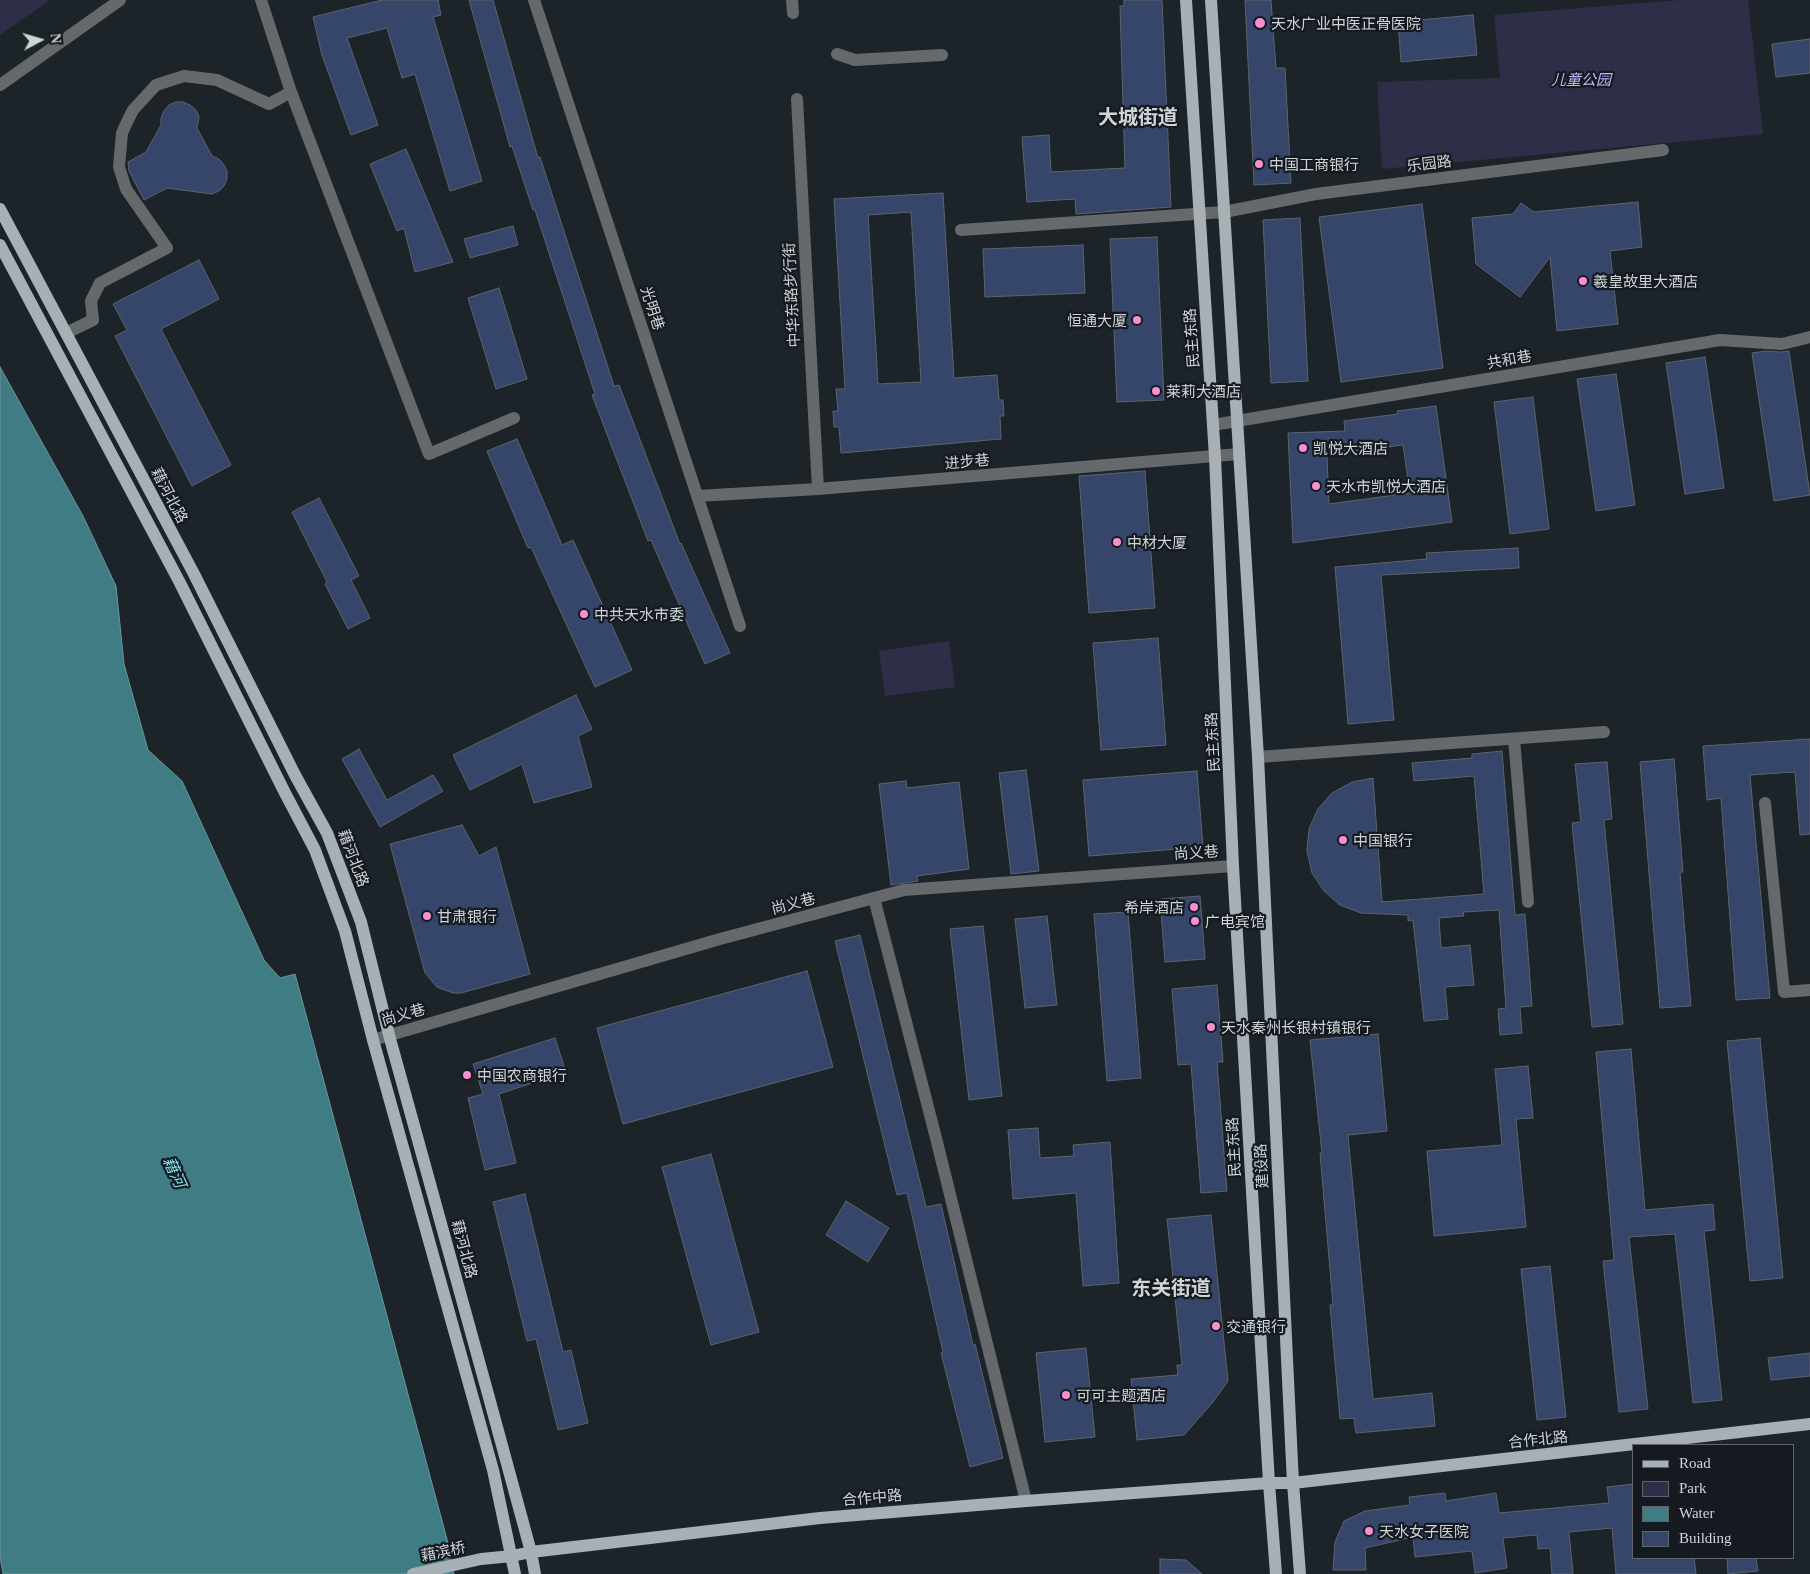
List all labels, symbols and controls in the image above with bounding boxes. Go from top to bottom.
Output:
place label: 天水广业中医正骨医院 [1271,14,1421,32]
north arrow [15,15,65,65]
marker: 天水广业中医正骨医院 [1253,16,1267,30]
text: N [47,33,63,44]
park label: 儿童公园 [1551,70,1611,88]
district label: 大城街道 [1098,104,1178,128]
street label: 乐园路 [1406,151,1452,175]
place label: 中国工商银行 [1269,155,1359,173]
marker: 中国工商银行 [1253,158,1265,170]
street label: 中华东路步行街 [779,242,803,348]
place label: 羲皇故里大酒店 [1593,272,1698,290]
marker: 羲皇故里大酒店 [1577,275,1589,287]
street label: 光明巷 [637,284,669,332]
street label: 民主东路 [1180,307,1202,369]
place label: 恒通大厦 [1067,311,1127,329]
marker: 恒通大厦 [1131,314,1143,326]
street label: 共和巷 [1485,346,1533,372]
place label: 莱莉大酒店 [1166,382,1241,400]
marker: 莱莉大酒店 [1150,385,1162,397]
place label: 凯悦大酒店 [1313,439,1388,457]
marker: 凯悦大酒店 [1297,442,1309,454]
street label: 进步巷 [944,450,990,472]
street label: 藉河北路 [148,464,192,526]
place label: 天水市凯悦大酒店 [1326,477,1446,495]
marker: 天水市凯悦大酒店 [1310,480,1322,492]
place label: 中材大厦 [1127,533,1187,551]
marker: 中材大厦 [1111,536,1123,548]
place label: 中共天水市委 [594,605,684,623]
marker: 中共天水市委 [578,608,590,620]
street label: 民主东路 [1201,712,1223,772]
street label: 藉河北路 [335,827,373,889]
place label: 中国银行 [1353,831,1413,849]
marker: 中国银行 [1337,834,1349,846]
street label: 尚义巷 [1173,841,1219,863]
street label: 尚义巷 [769,888,817,918]
place label: 希岸酒店 [1124,898,1184,916]
marker: 希岸酒店 [1188,901,1200,913]
place label: 甘肃银行 [437,907,497,925]
marker: 甘肃银行 [421,910,433,922]
place label: 广电宾馆 [1205,912,1265,930]
marker: 广电宾馆 [1189,915,1201,927]
street label: 尚义巷 [379,999,427,1029]
place label: 天水秦州长银村镇银行 [1221,1018,1371,1036]
marker: 天水秦州长银村镇银行 [1205,1021,1217,1033]
place label: 中国农商银行 [477,1066,567,1084]
marker: 中国农商银行 [461,1069,473,1081]
street label: 民主东路 [1222,1117,1244,1177]
street label: 建设路 [1251,1143,1271,1189]
water label: 藉河 [160,1153,190,1191]
street label: 藉河北路 [449,1218,481,1280]
district label: 东关街道 [1131,1275,1211,1299]
place label: 交通银行 [1226,1317,1286,1335]
marker: 交通银行 [1210,1320,1222,1332]
place label: 可可主题酒店 [1076,1386,1166,1404]
marker: 可可主题酒店 [1060,1389,1072,1401]
street label: 合作北路 [1507,1427,1569,1451]
legend [1632,1444,1795,1559]
text: Road [1679,1455,1711,1471]
text: Park [1679,1480,1707,1496]
street label: 合作中路 [841,1485,903,1509]
text: Water [1679,1505,1714,1521]
place label: 天水女子医院 [1379,1522,1469,1540]
marker: 天水女子医院 [1363,1525,1375,1537]
text: Building [1679,1530,1732,1546]
street label: 藉滨桥 [419,1538,467,1564]

